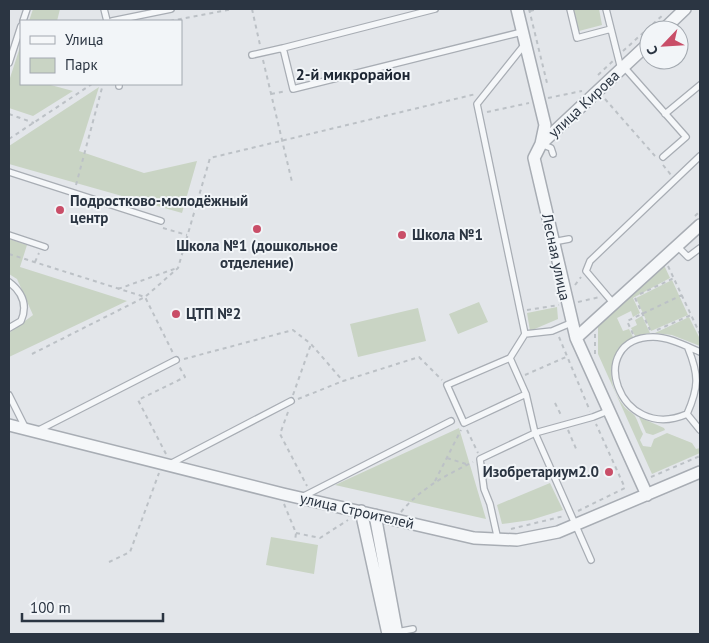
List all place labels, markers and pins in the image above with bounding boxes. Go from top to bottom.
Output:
place label: Подростково-молодёжный центр [70,191,248,227]
marker: Подростково-молодёжный центр [54,204,66,216]
marker: Школа №1 (дошкольное отделение) [251,223,263,235]
place label: Школа №1 [412,225,483,244]
marker: Школа №1 [396,229,408,241]
place label: Школа №1 (дошкольное отделение) [176,236,338,272]
place label: ЦТП №2 [186,304,241,323]
marker: ЦТП №2 [170,308,182,320]
place label: Изобретариум2.0 [483,462,599,481]
marker: Изобретариум2.0 [603,466,615,478]

